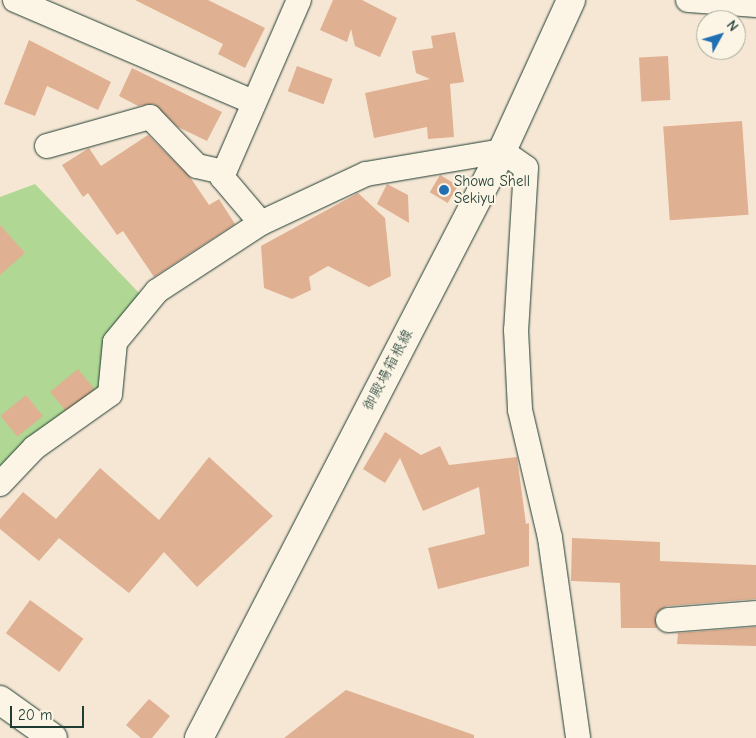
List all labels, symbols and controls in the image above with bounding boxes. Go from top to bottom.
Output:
north arrow [696,10,746,60]
text: N [723,17,742,35]
place label: Showa Shell Sekiyu [454,172,530,207]
marker: Showa Shell Sekiyu [438,184,450,196]
street label: 御殿場箱根線 [359,326,417,414]
scale bar [12,696,86,728]
text: 20 m [18,706,52,724]

